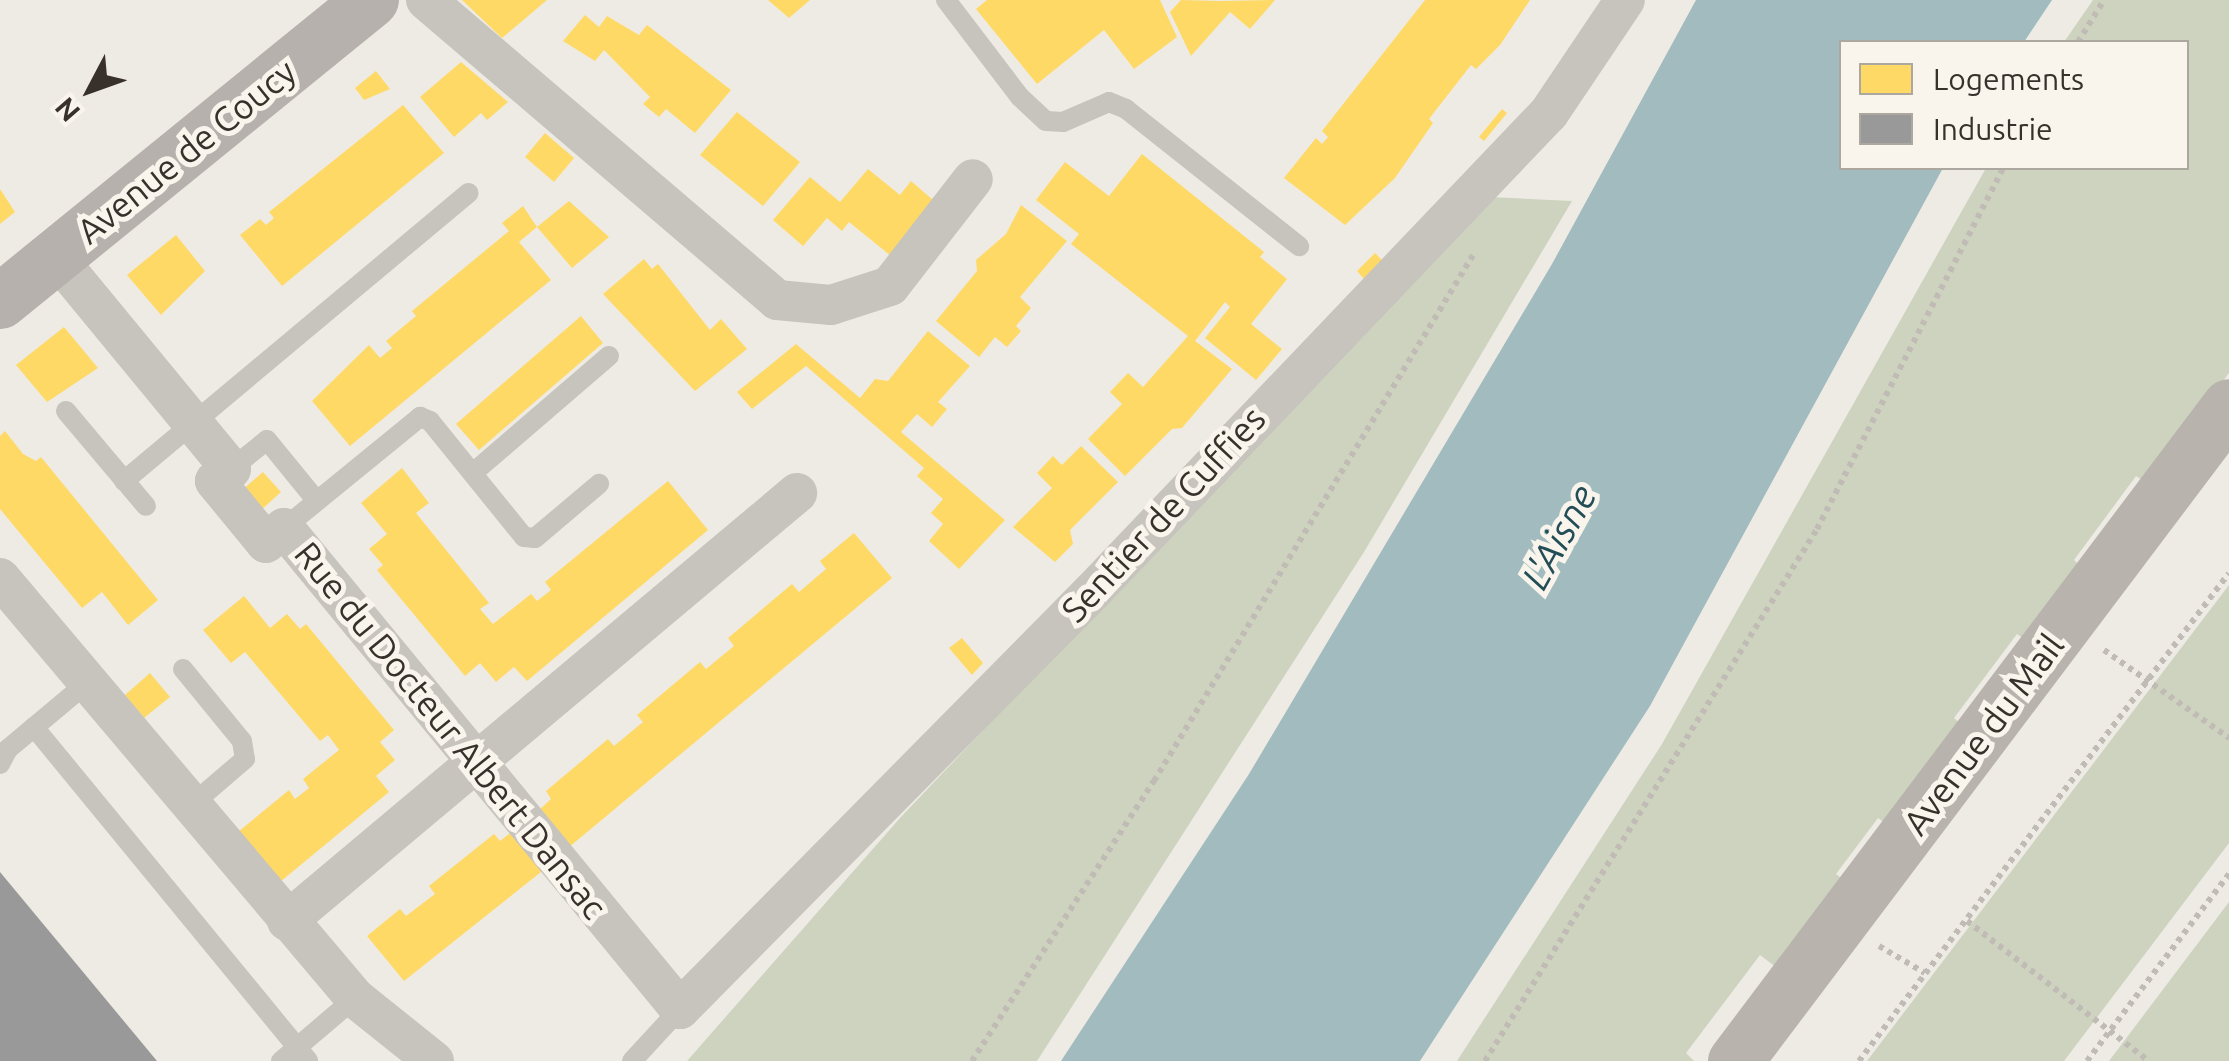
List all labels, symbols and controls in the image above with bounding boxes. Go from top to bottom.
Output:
north arrow [40,40,140,140]
legend [1839,40,2189,170]
street label: Avenue de Coucy [68,50,304,252]
text: Logements [1933,62,2084,96]
text: N [48,92,86,128]
text: Industrie [1933,112,2053,146]
street label: Sentier de Cuffies [1052,398,1274,630]
water label: L'Aisne [1512,477,1606,597]
street label: Rue du Docteur Albert Dansac [286,533,616,927]
street label: Avenue du Mail [1894,625,2072,843]

